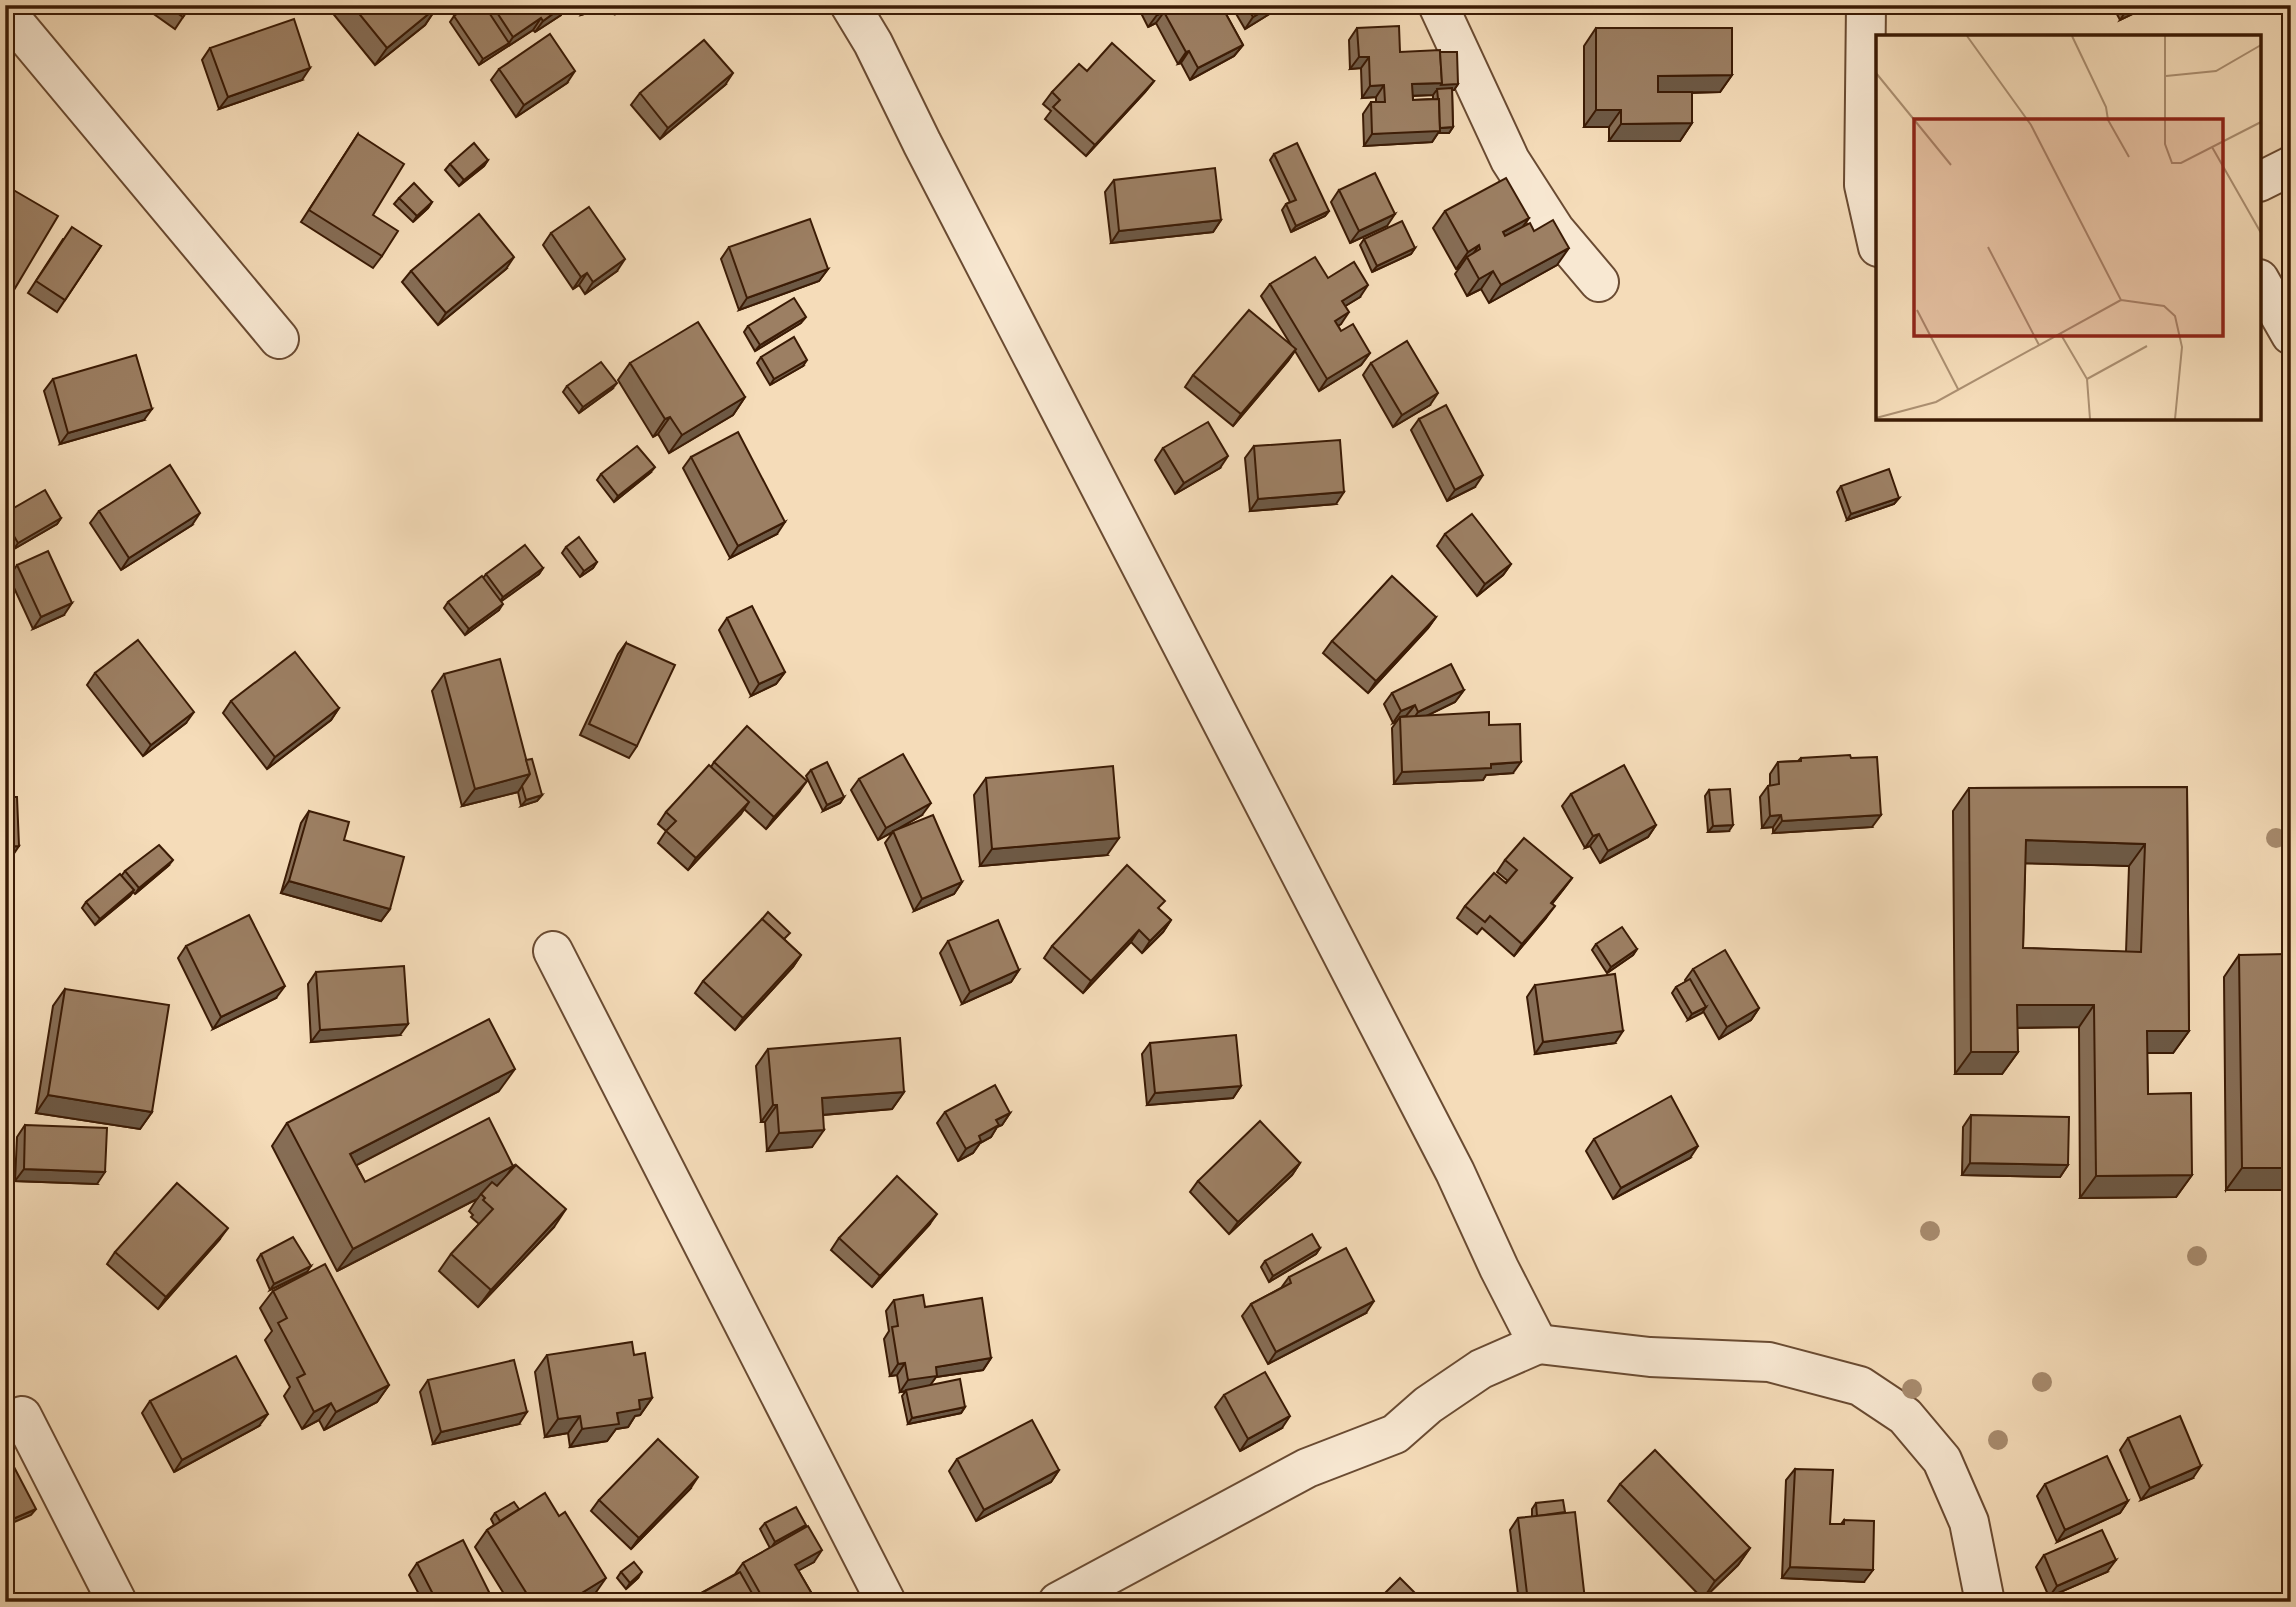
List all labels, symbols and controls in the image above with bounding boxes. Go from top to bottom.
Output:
inset map [1876,35,2261,420]

